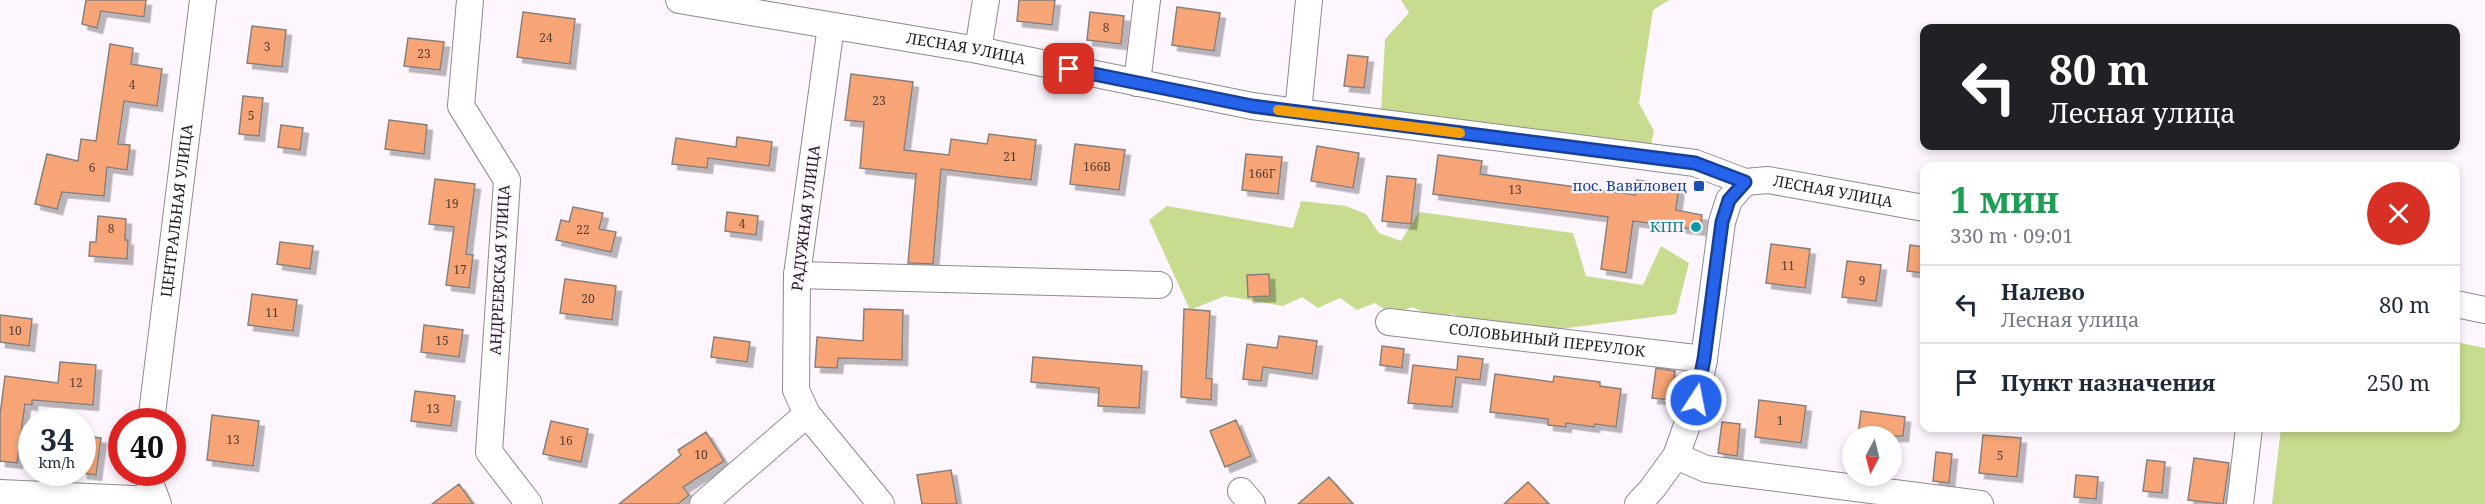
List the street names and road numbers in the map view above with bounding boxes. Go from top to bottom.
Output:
street label: ЛЕСНАЯ УЛИЦА [905,27,1028,69]
street label: ЦЕНТРАЛЬНАЯ УЛИЦА [155,122,197,298]
street label: РАДУЖНАЯ УЛИЦА [786,143,824,292]
street label: ЛЕСНАЯ УЛИЦА [1772,170,1895,211]
street label: АНДРЕЕВСКАЯ УЛИЦА [485,184,513,356]
street label: СОЛОВЬИНЫЙ ПЕРЕУЛОК [1448,318,1647,361]

